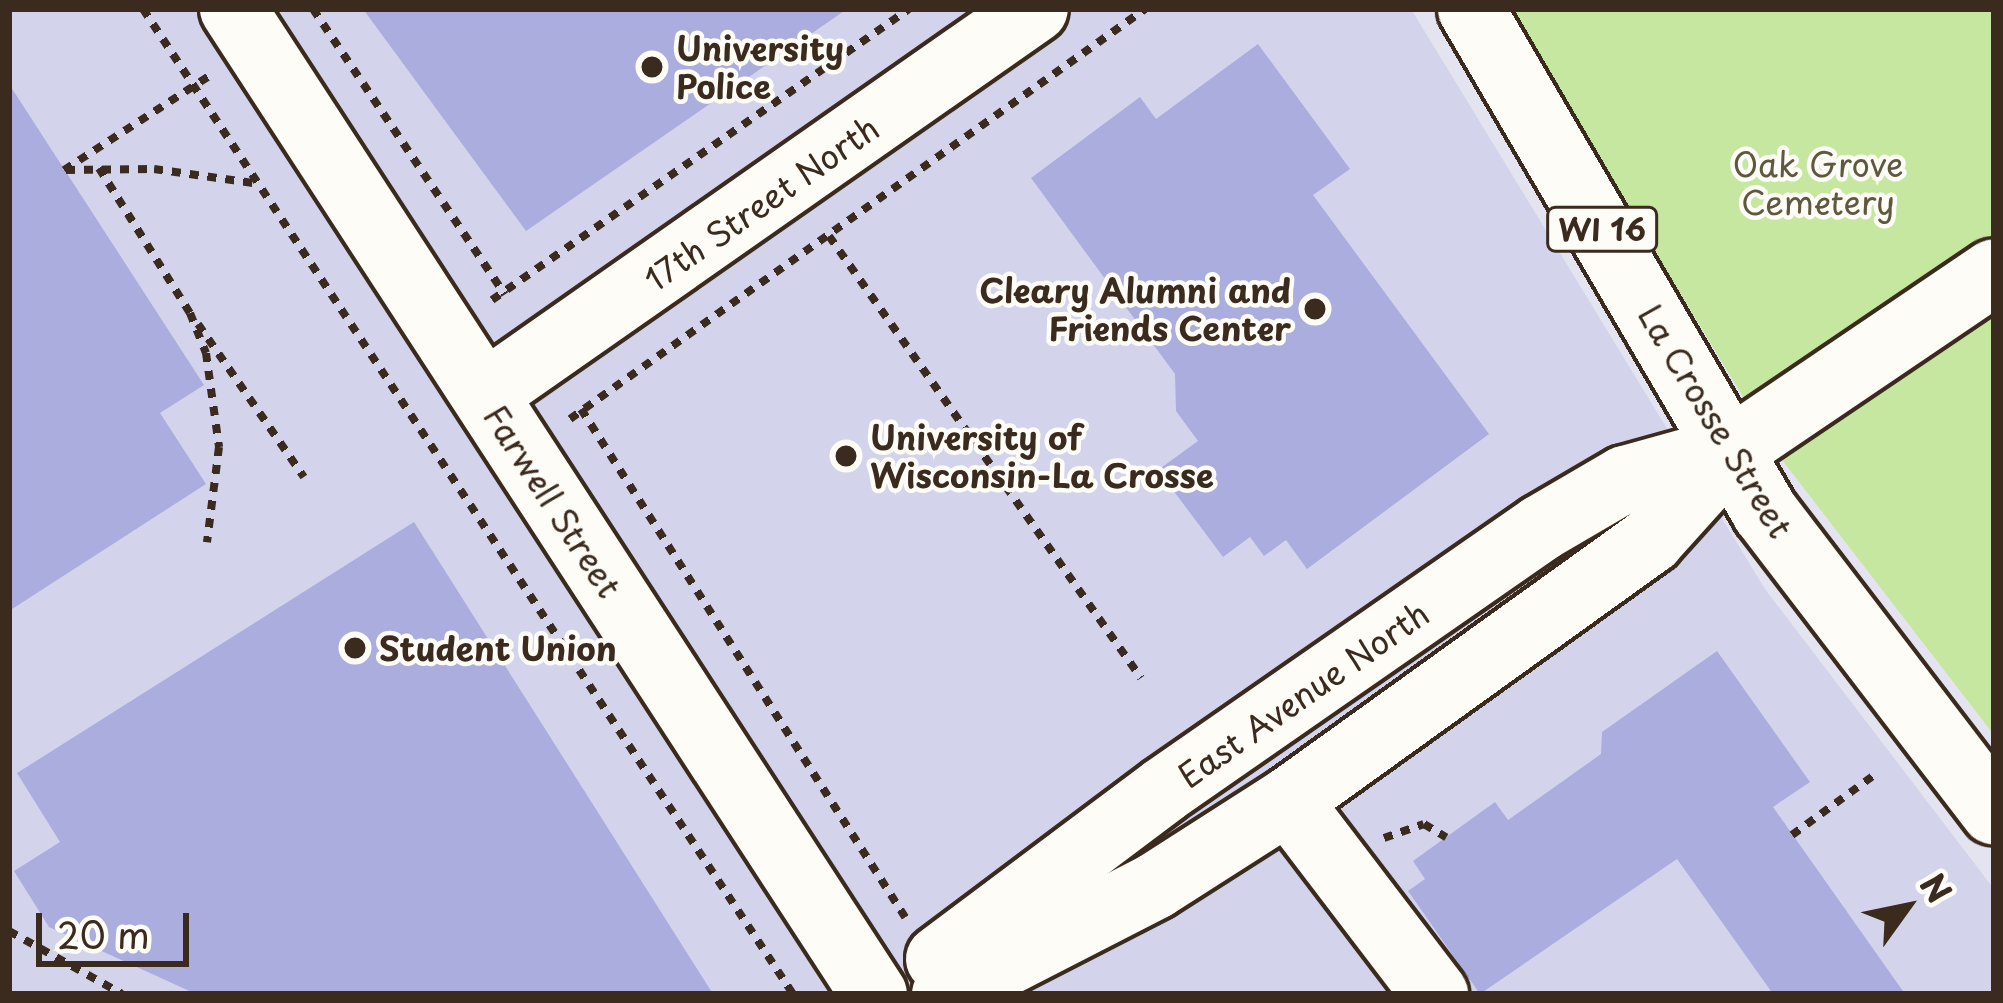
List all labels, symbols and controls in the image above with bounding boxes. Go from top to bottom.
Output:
place label: University Police [676,28,844,106]
marker: University Police [639,54,665,80]
street label: 17th Street North [636,107,886,299]
park label: Oak Grove Cemetery [1731,144,1905,222]
road number: WI 16 [1545,205,1659,253]
place label: Cleary Alumni and Friends Center [979,270,1291,348]
marker: Cleary Alumni and Friends Center [1302,296,1328,322]
street label: La Crosse Street [1631,297,1801,545]
street label: Farwell Street [476,397,630,605]
place label: University of Wisconsin-La Crosse [870,417,1214,495]
marker: University of Wisconsin-La Crosse [833,443,859,469]
street label: East Avenue North [1171,593,1435,795]
place label: Student Union [379,628,617,668]
marker: Student Union [342,635,368,661]
north arrow [1847,847,1967,967]
text: N [1909,863,1965,912]
scale bar [42,889,195,963]
text: 20 m [57,907,150,961]

